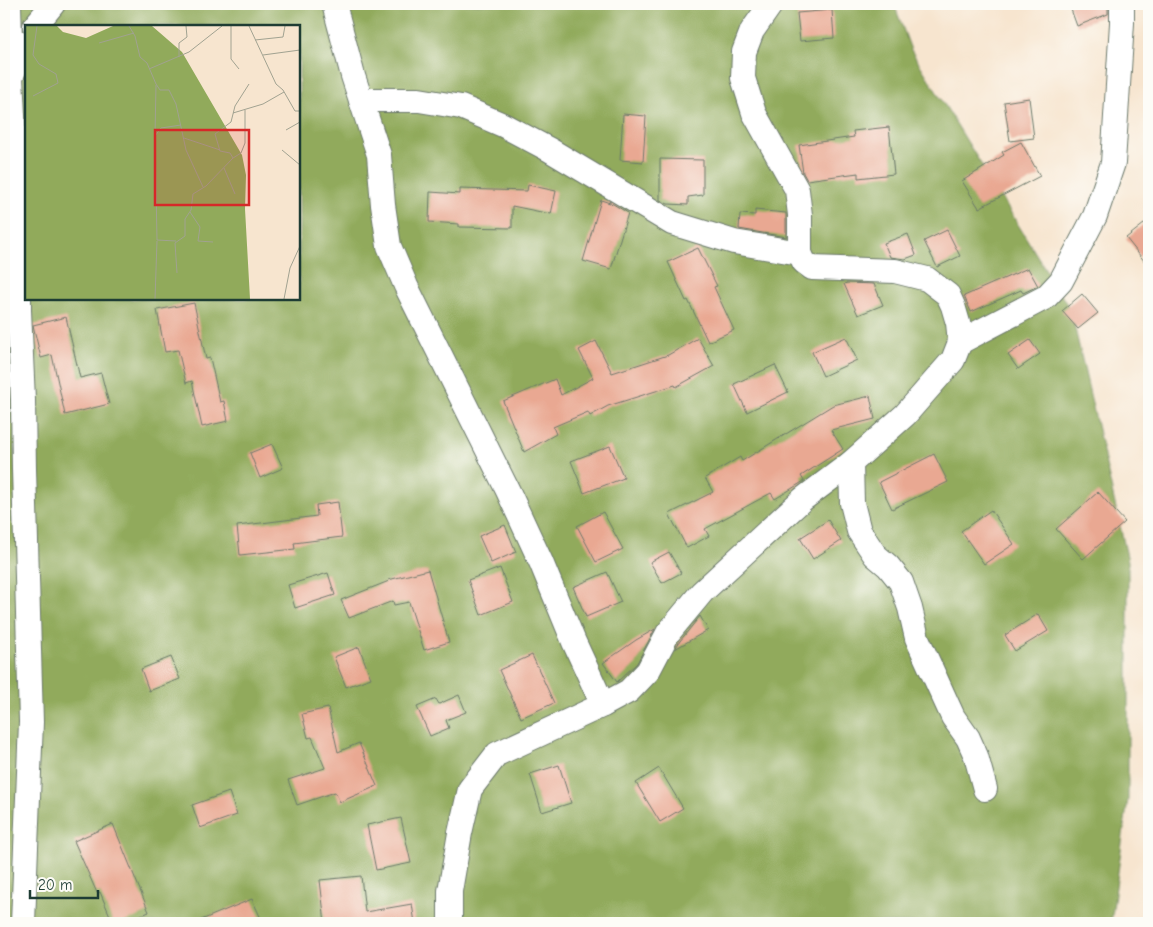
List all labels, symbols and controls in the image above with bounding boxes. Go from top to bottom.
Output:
inset map [25,25,300,300]
scale bar [30,867,98,899]
text: 20 m [38,876,72,894]

